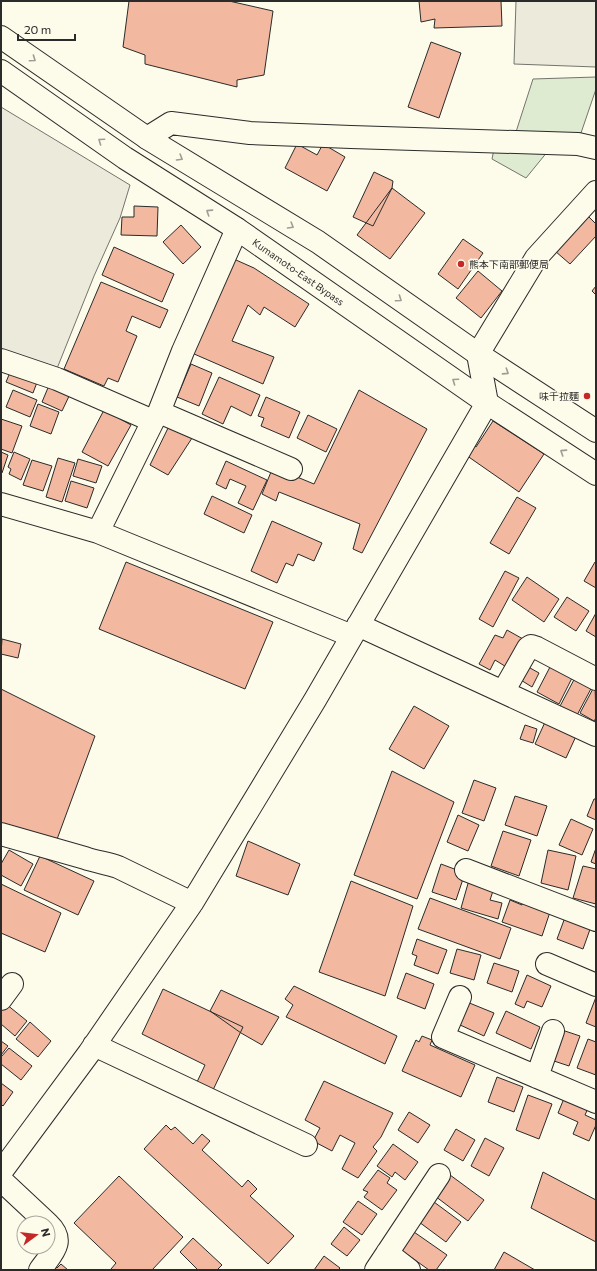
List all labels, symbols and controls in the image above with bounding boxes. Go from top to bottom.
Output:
scale bar [18,16,75,42]
text: 20 m [24,22,51,36]
one-way arrow [29,54,36,62]
one-way arrow [98,138,105,145]
one-way arrow [176,154,183,161]
one-way arrow [206,209,213,217]
one-way arrow [287,221,294,228]
street label: Kumamoto-East Bypass [250,236,347,308]
place label: 熊本下南部郵便局 [469,258,549,270]
marker: 熊本下南部郵便局 [456,259,466,269]
one-way arrow [394,294,401,301]
one-way arrow [502,367,509,375]
one-way arrow [452,378,459,386]
place label: 味千拉麵 [539,390,579,402]
marker: 味千拉麵 [582,391,592,401]
one-way arrow [560,450,567,457]
north arrow [16,1215,56,1255]
text: N [39,1227,53,1238]

